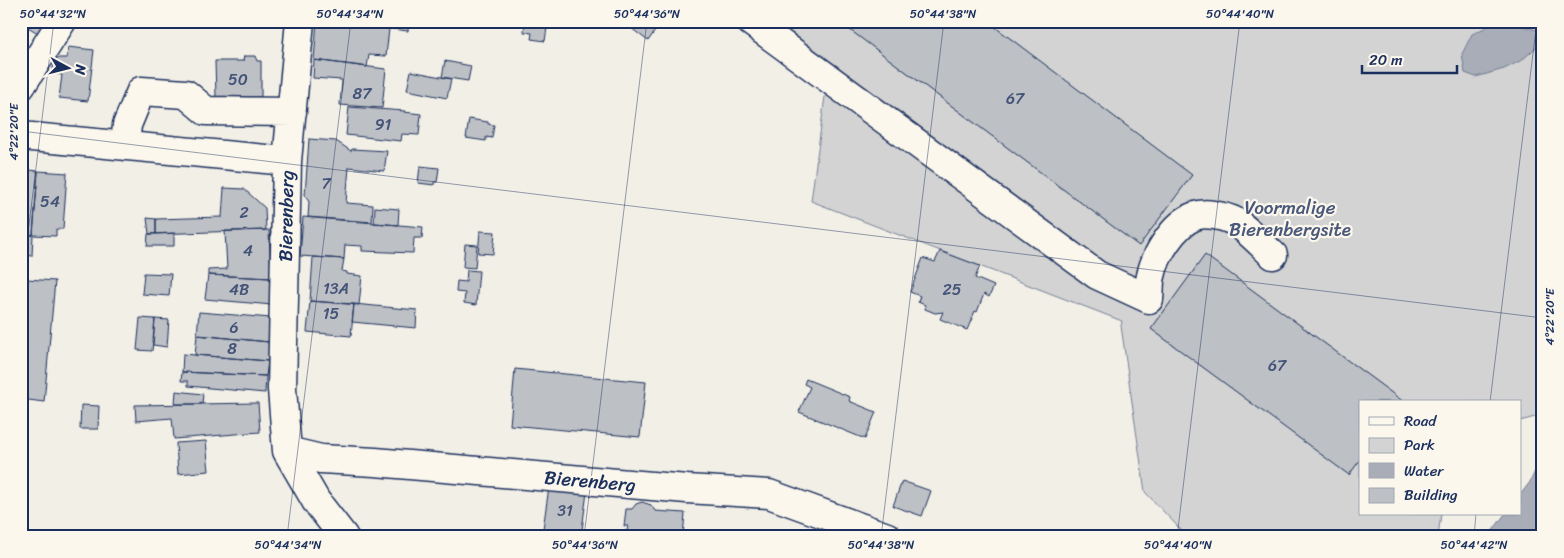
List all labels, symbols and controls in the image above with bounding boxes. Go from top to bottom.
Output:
text: 50°44'32"N [20,3,87,25]
text: 50°44'34"N [317,3,384,25]
text: 50°44'36"N [614,3,681,25]
text: 50°44'38"N [910,3,977,25]
text: 50°44'40"N [1206,3,1275,25]
north arrow [42,42,92,92]
scale bar [1362,42,1456,74]
text: 20 m [1369,47,1403,73]
text: N [67,62,94,76]
house number: 50 [228,65,248,94]
house number: 87 [353,79,372,108]
house number: 67 [1006,84,1025,113]
text: 4°22'20"E [3,102,25,161]
house number: 91 [375,110,391,139]
house number: 7 [321,169,331,198]
street label: Bierenberg [269,170,303,262]
house number: 54 [40,187,60,216]
park label: Voormalige Bierenbergsite [1229,191,1351,246]
house number: 2 [239,198,249,227]
house number: 4 [243,236,253,265]
house number: 13A [323,274,349,303]
house number: 4B [229,275,249,304]
house number: 25 [942,275,962,304]
text: 4°22'20"E [1539,287,1561,346]
house number: 15 [323,299,340,328]
house number: 6 [229,313,239,342]
house number: 8 [227,334,237,363]
house number: 67 [1268,351,1287,380]
legend [1359,400,1522,516]
text: Road [1404,408,1437,434]
text: Park [1404,432,1435,458]
text: Water [1404,458,1444,484]
street label: Bierenberg [543,461,637,501]
text: Building [1404,482,1458,508]
house number: 31 [557,496,573,525]
text: 50°44'34"N [255,534,322,556]
text: 50°44'36"N [552,534,619,556]
text: 50°44'38"N [848,534,915,556]
text: 50°44'40"N [1144,534,1213,556]
text: 50°44'42"N [1440,534,1508,556]

